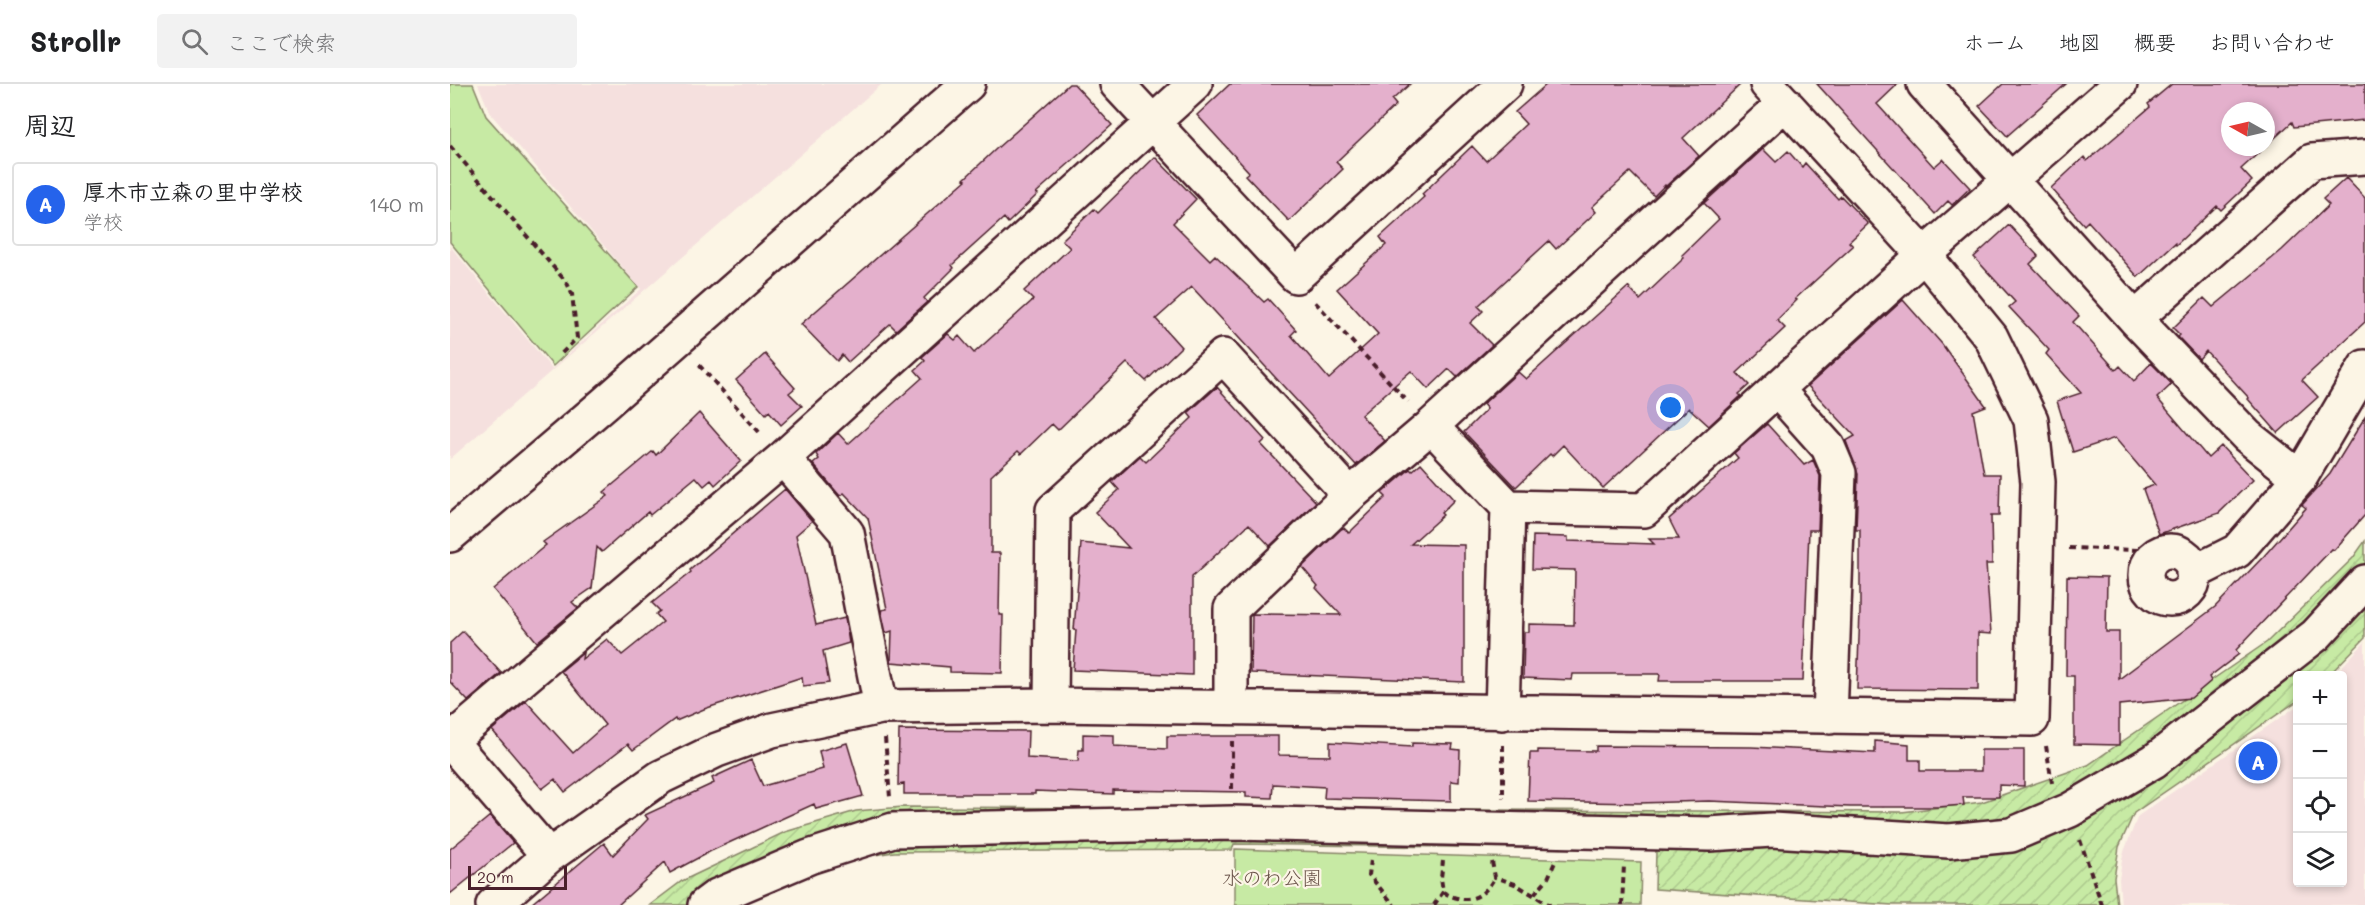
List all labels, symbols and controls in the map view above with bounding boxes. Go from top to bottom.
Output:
search box [157,14,577,68]
text: Strollr [30,23,121,59]
icon: search [178,25,211,58]
text: ここで検索 [226,28,336,57]
text: ホーム [1964,28,2026,55]
text: 地図 [2059,28,2101,55]
text: 概要 [2134,28,2176,55]
text: お問い合わせ [2209,28,2335,55]
north arrow [2221,102,2275,156]
text: 周辺 [24,108,76,142]
text: 厚木市立森の里中学校 [83,177,303,206]
text: A [39,191,52,217]
text: 140 m [369,191,424,217]
text: 学校 [83,208,123,234]
your location [1656,393,1685,422]
map controls [2293,671,2347,887]
button: + [2293,671,2347,725]
button: − [2293,725,2347,779]
pin: A [2238,738,2278,784]
button: locate [2293,779,2347,833]
button: layers [2293,833,2347,887]
scale bar [468,863,567,890]
park label: 水のわ公園 [1222,864,1322,890]
text: 20 m [477,866,514,887]

